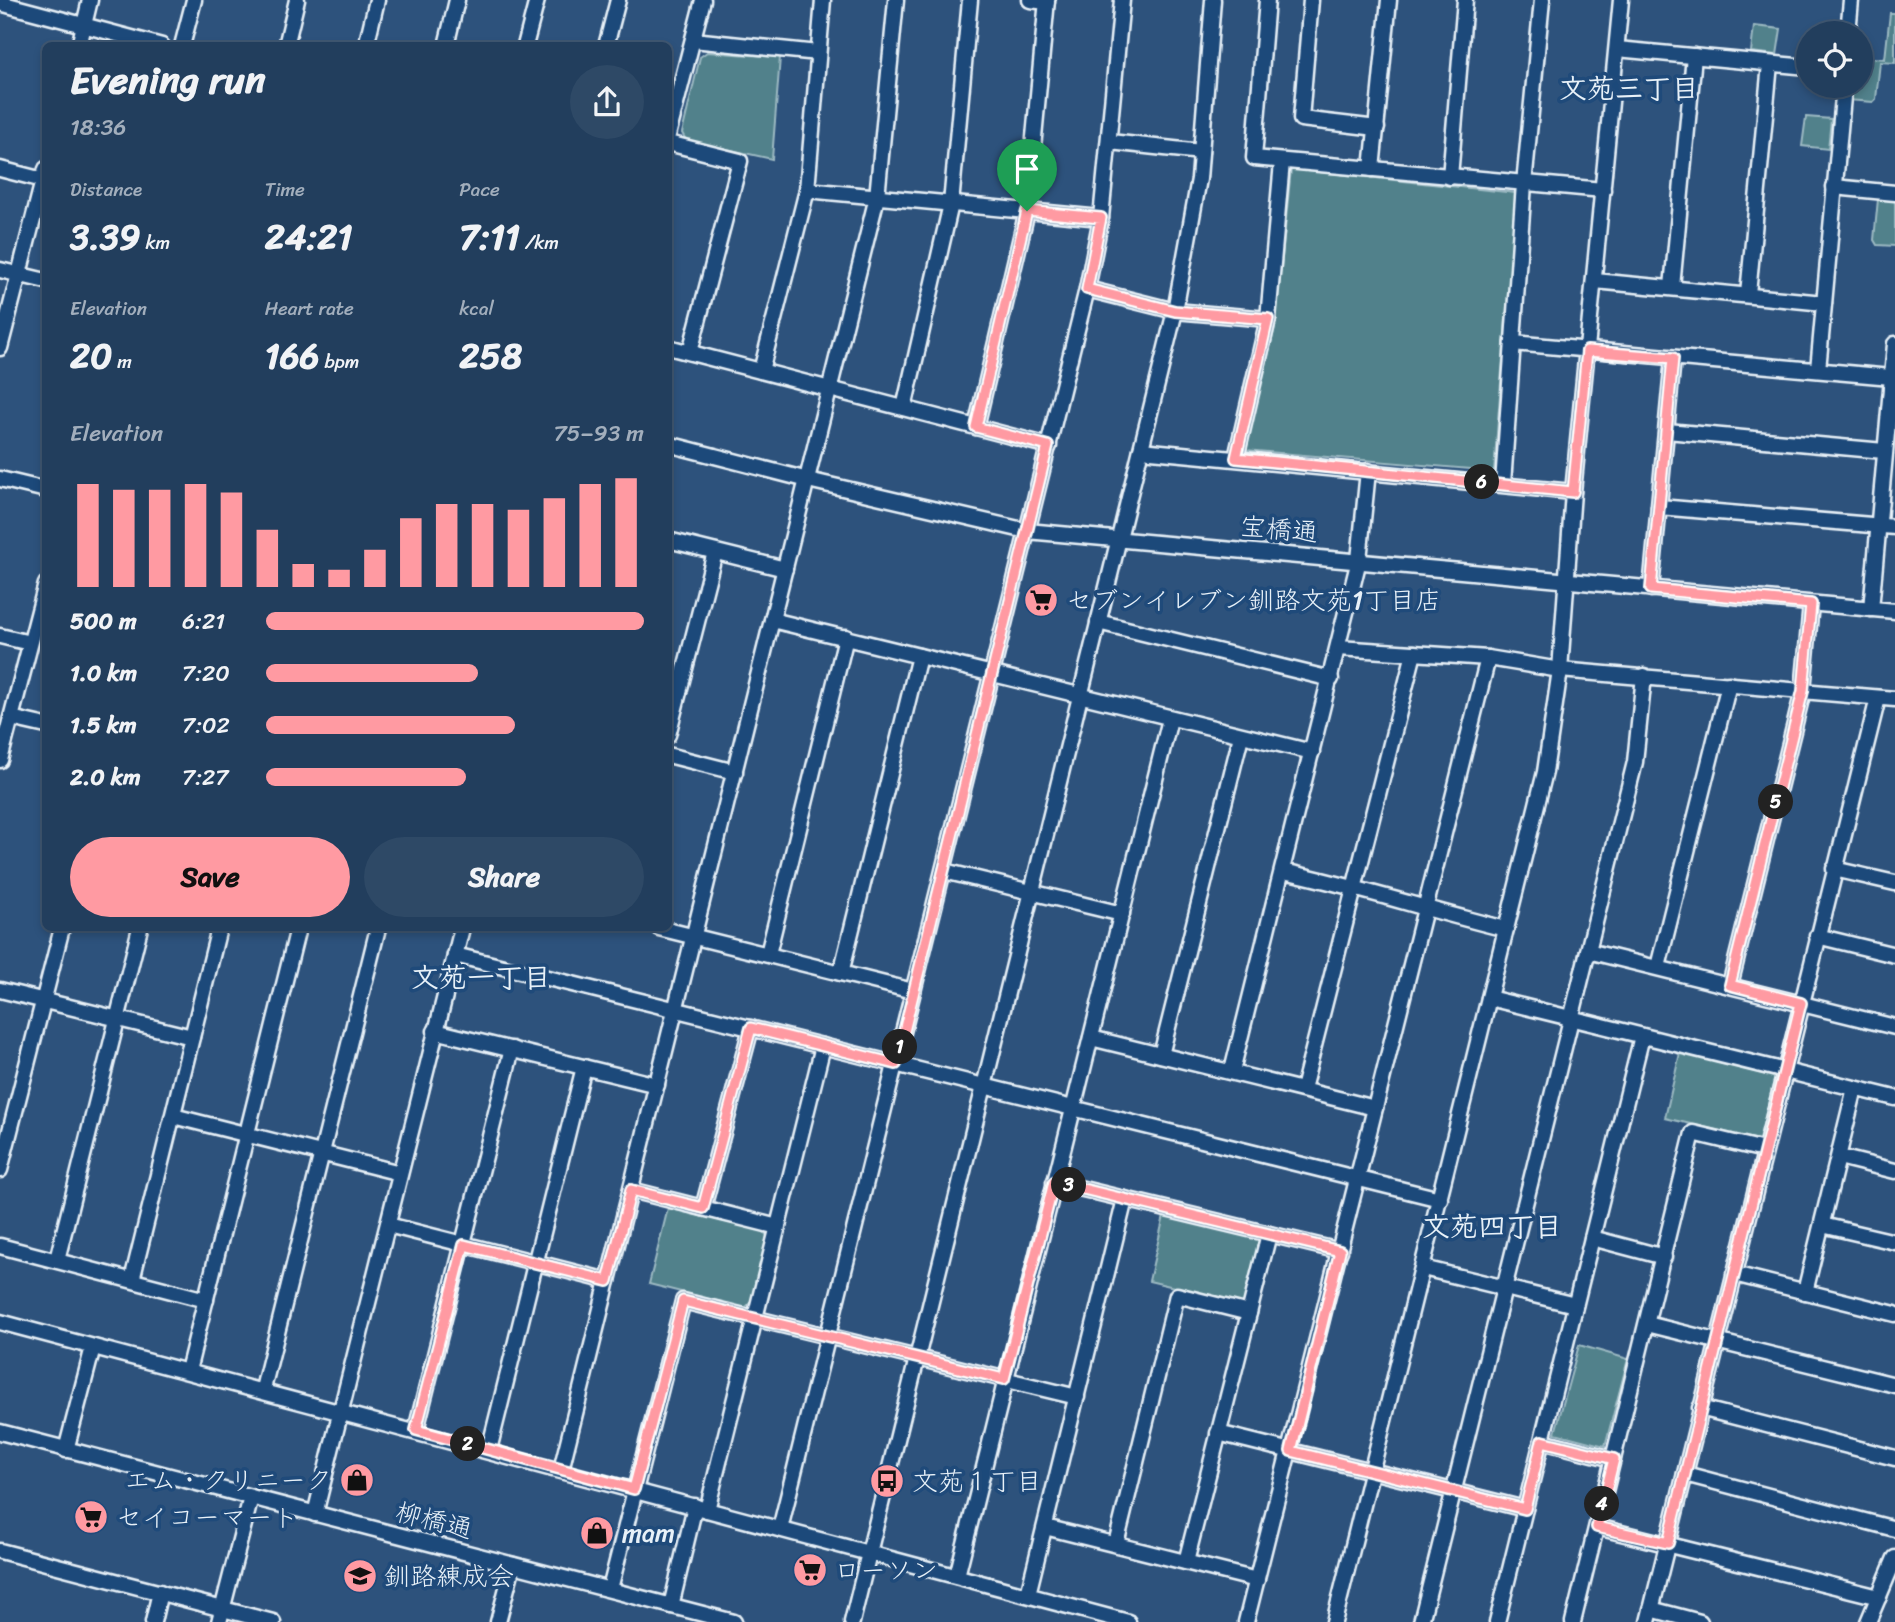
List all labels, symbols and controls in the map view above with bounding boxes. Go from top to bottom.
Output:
map controls [1796,21,1873,98]
button: locate [1796,21,1873,98]
text: Evening run [70,47,266,114]
district label: 文苑三丁目 [1559,64,1699,113]
button: share [570,65,644,139]
text: 18:36 [70,107,126,148]
pin [997,139,1057,211]
icon: arrive [1008,150,1046,188]
text: Distance [70,173,142,206]
text: Time [265,173,305,206]
text: Pace [459,173,500,206]
text: 3.39 [70,206,141,268]
text: 24:21 [265,206,353,268]
text: 7:11 [459,206,520,268]
text: km [141,226,170,259]
text: /km [520,226,559,259]
text: Elevation [70,292,147,325]
text: Heart rate [265,292,354,325]
text: kcal [459,292,494,325]
text: 20 [70,325,112,387]
text: 166 [265,325,319,387]
text: 258 [459,325,522,387]
text: m [112,345,132,378]
text: bpm [319,345,359,378]
text: Elevation [70,413,163,454]
text: 75–93 m [553,413,644,454]
pin: 6 [1464,464,1500,500]
text: 6 [1476,465,1487,498]
street label: 宝橋通 [1238,503,1320,555]
place label: セブンイレブン釧路文苑1丁目店 [1066,577,1441,623]
supermarket icon: セブンイレブン釧路文苑1丁目店 [1022,581,1060,619]
text: 500 m [70,601,137,642]
text: 6:21 [182,601,225,642]
text: 1.0 km [70,653,137,694]
text: 7:20 [182,653,230,694]
text: 1.5 km [70,705,137,746]
text: 7:02 [182,705,230,746]
text: 2.0 km [70,757,141,798]
text: 7:27 [182,757,228,798]
pin: 5 [1758,784,1794,820]
text: 5 [1770,785,1781,818]
button: Save [70,837,350,917]
button: Share [364,837,644,917]
district label: 文苑一丁目 [411,953,551,1002]
pin: 1 [883,1030,918,1064]
text: 1 [895,1030,904,1063]
pin: 3 [1052,1168,1086,1202]
text: 3 [1063,1168,1074,1201]
district label: 文苑四丁目 [1422,1202,1562,1251]
pin: 2 [450,1426,486,1462]
text: 2 [462,1427,473,1460]
place label: エム・クリニーク [125,1457,332,1503]
place label: 文苑１丁目 [912,1458,1042,1504]
shop icon: エム・クリニーク [338,1461,376,1499]
bus stop icon: 文苑１丁目 [868,1462,906,1500]
pin: 4 [1584,1486,1620,1522]
text: 4 [1596,1487,1607,1520]
street label: 柳橋通 [391,1488,477,1552]
place label: セイコーマート [116,1494,299,1540]
supermarket icon: セイコーマート [72,1498,110,1536]
place label: mam [622,1510,675,1556]
shop icon: mam [578,1514,616,1552]
place label: ローソン [834,1547,938,1593]
supermarket icon: ローソン [791,1551,829,1589]
place label: 釧路練成会 [384,1553,514,1599]
school or university icon: 釧路練成会 [341,1557,379,1595]

